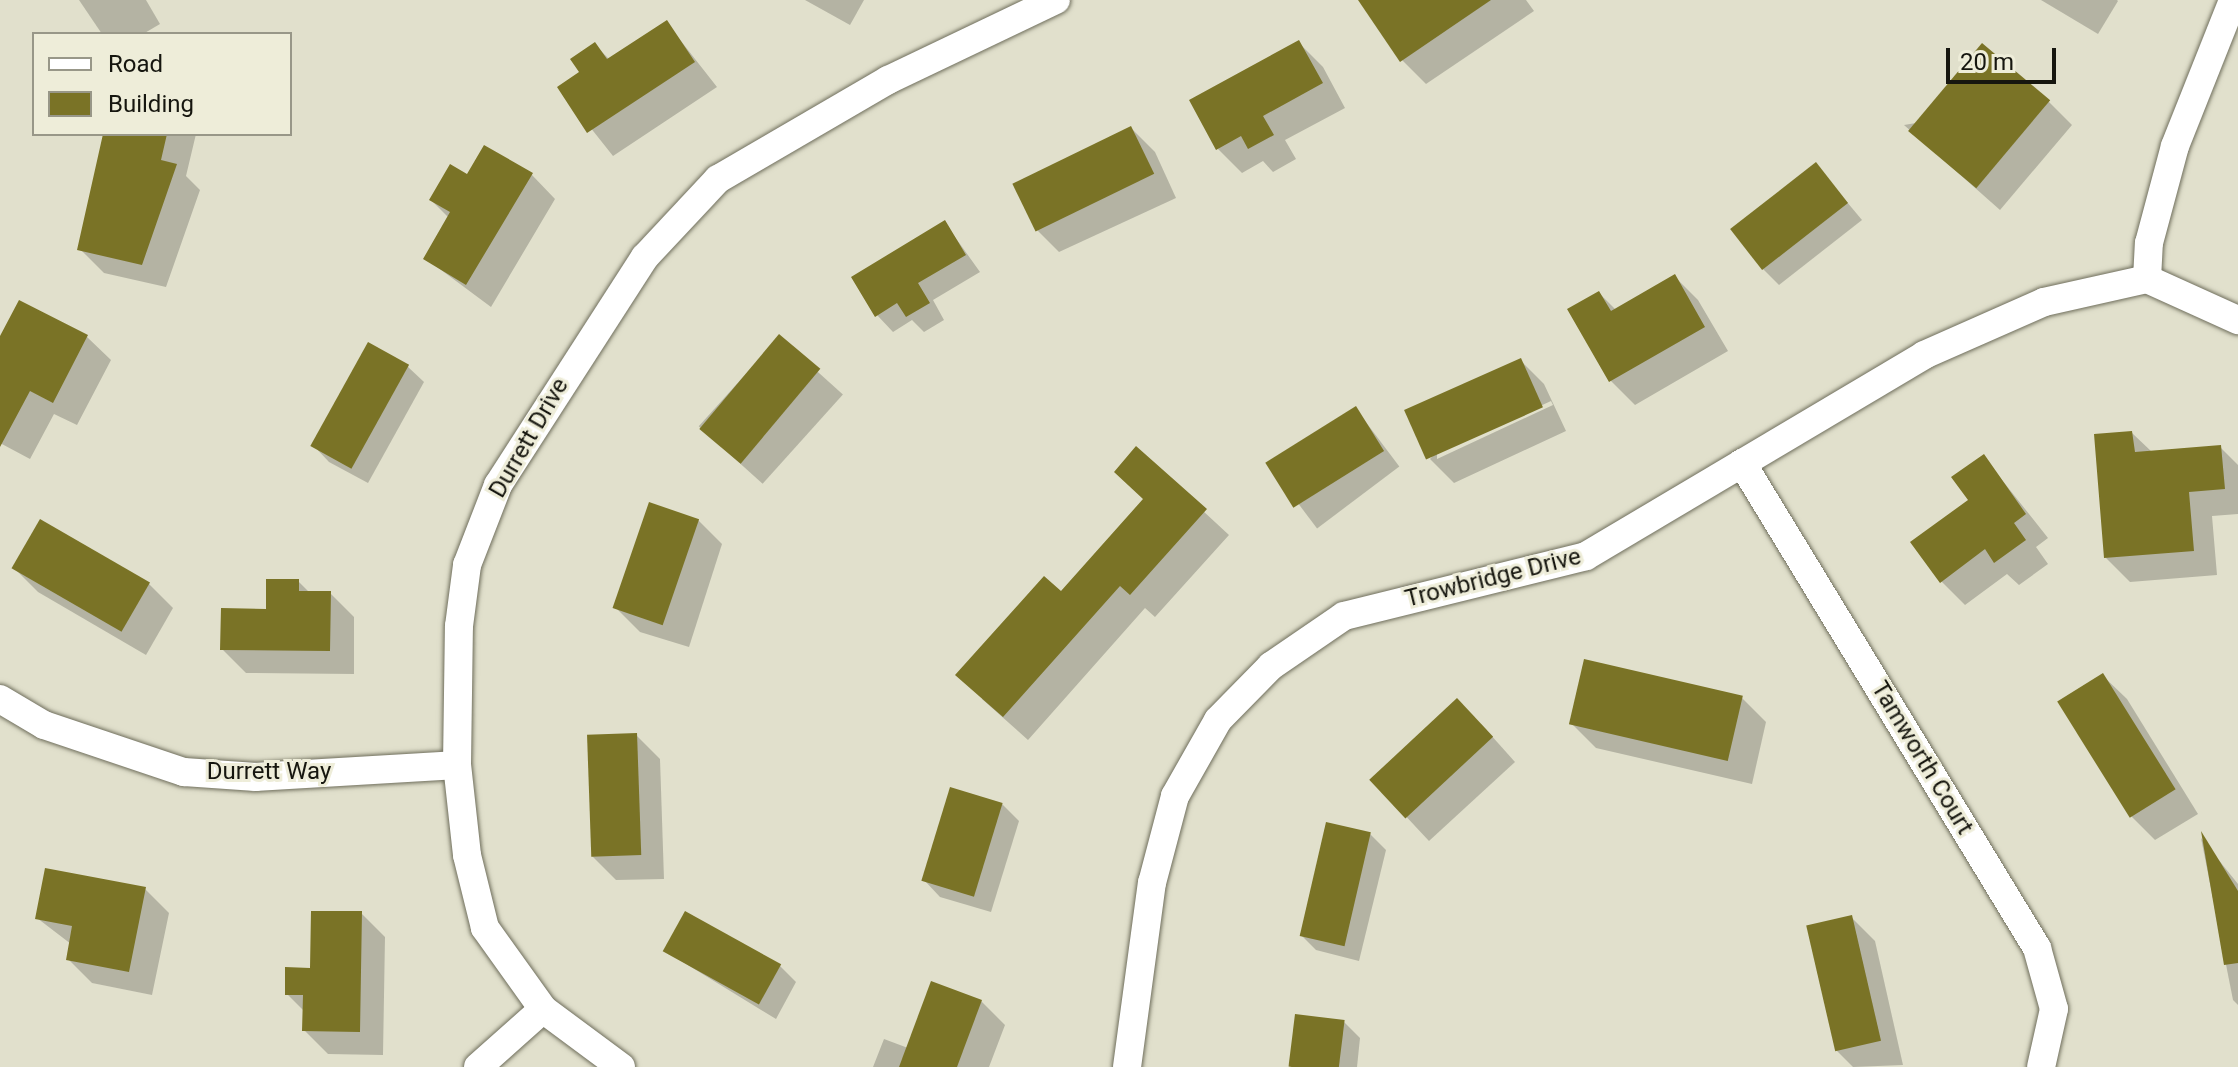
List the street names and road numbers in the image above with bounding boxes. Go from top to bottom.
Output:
street label: Durrett Drive [483,373,575,503]
street label: Trowbridge Drive [1402,542,1584,614]
street label: Tamworth Court [1865,676,1979,840]
street label: Durrett Way [207,758,331,786]

